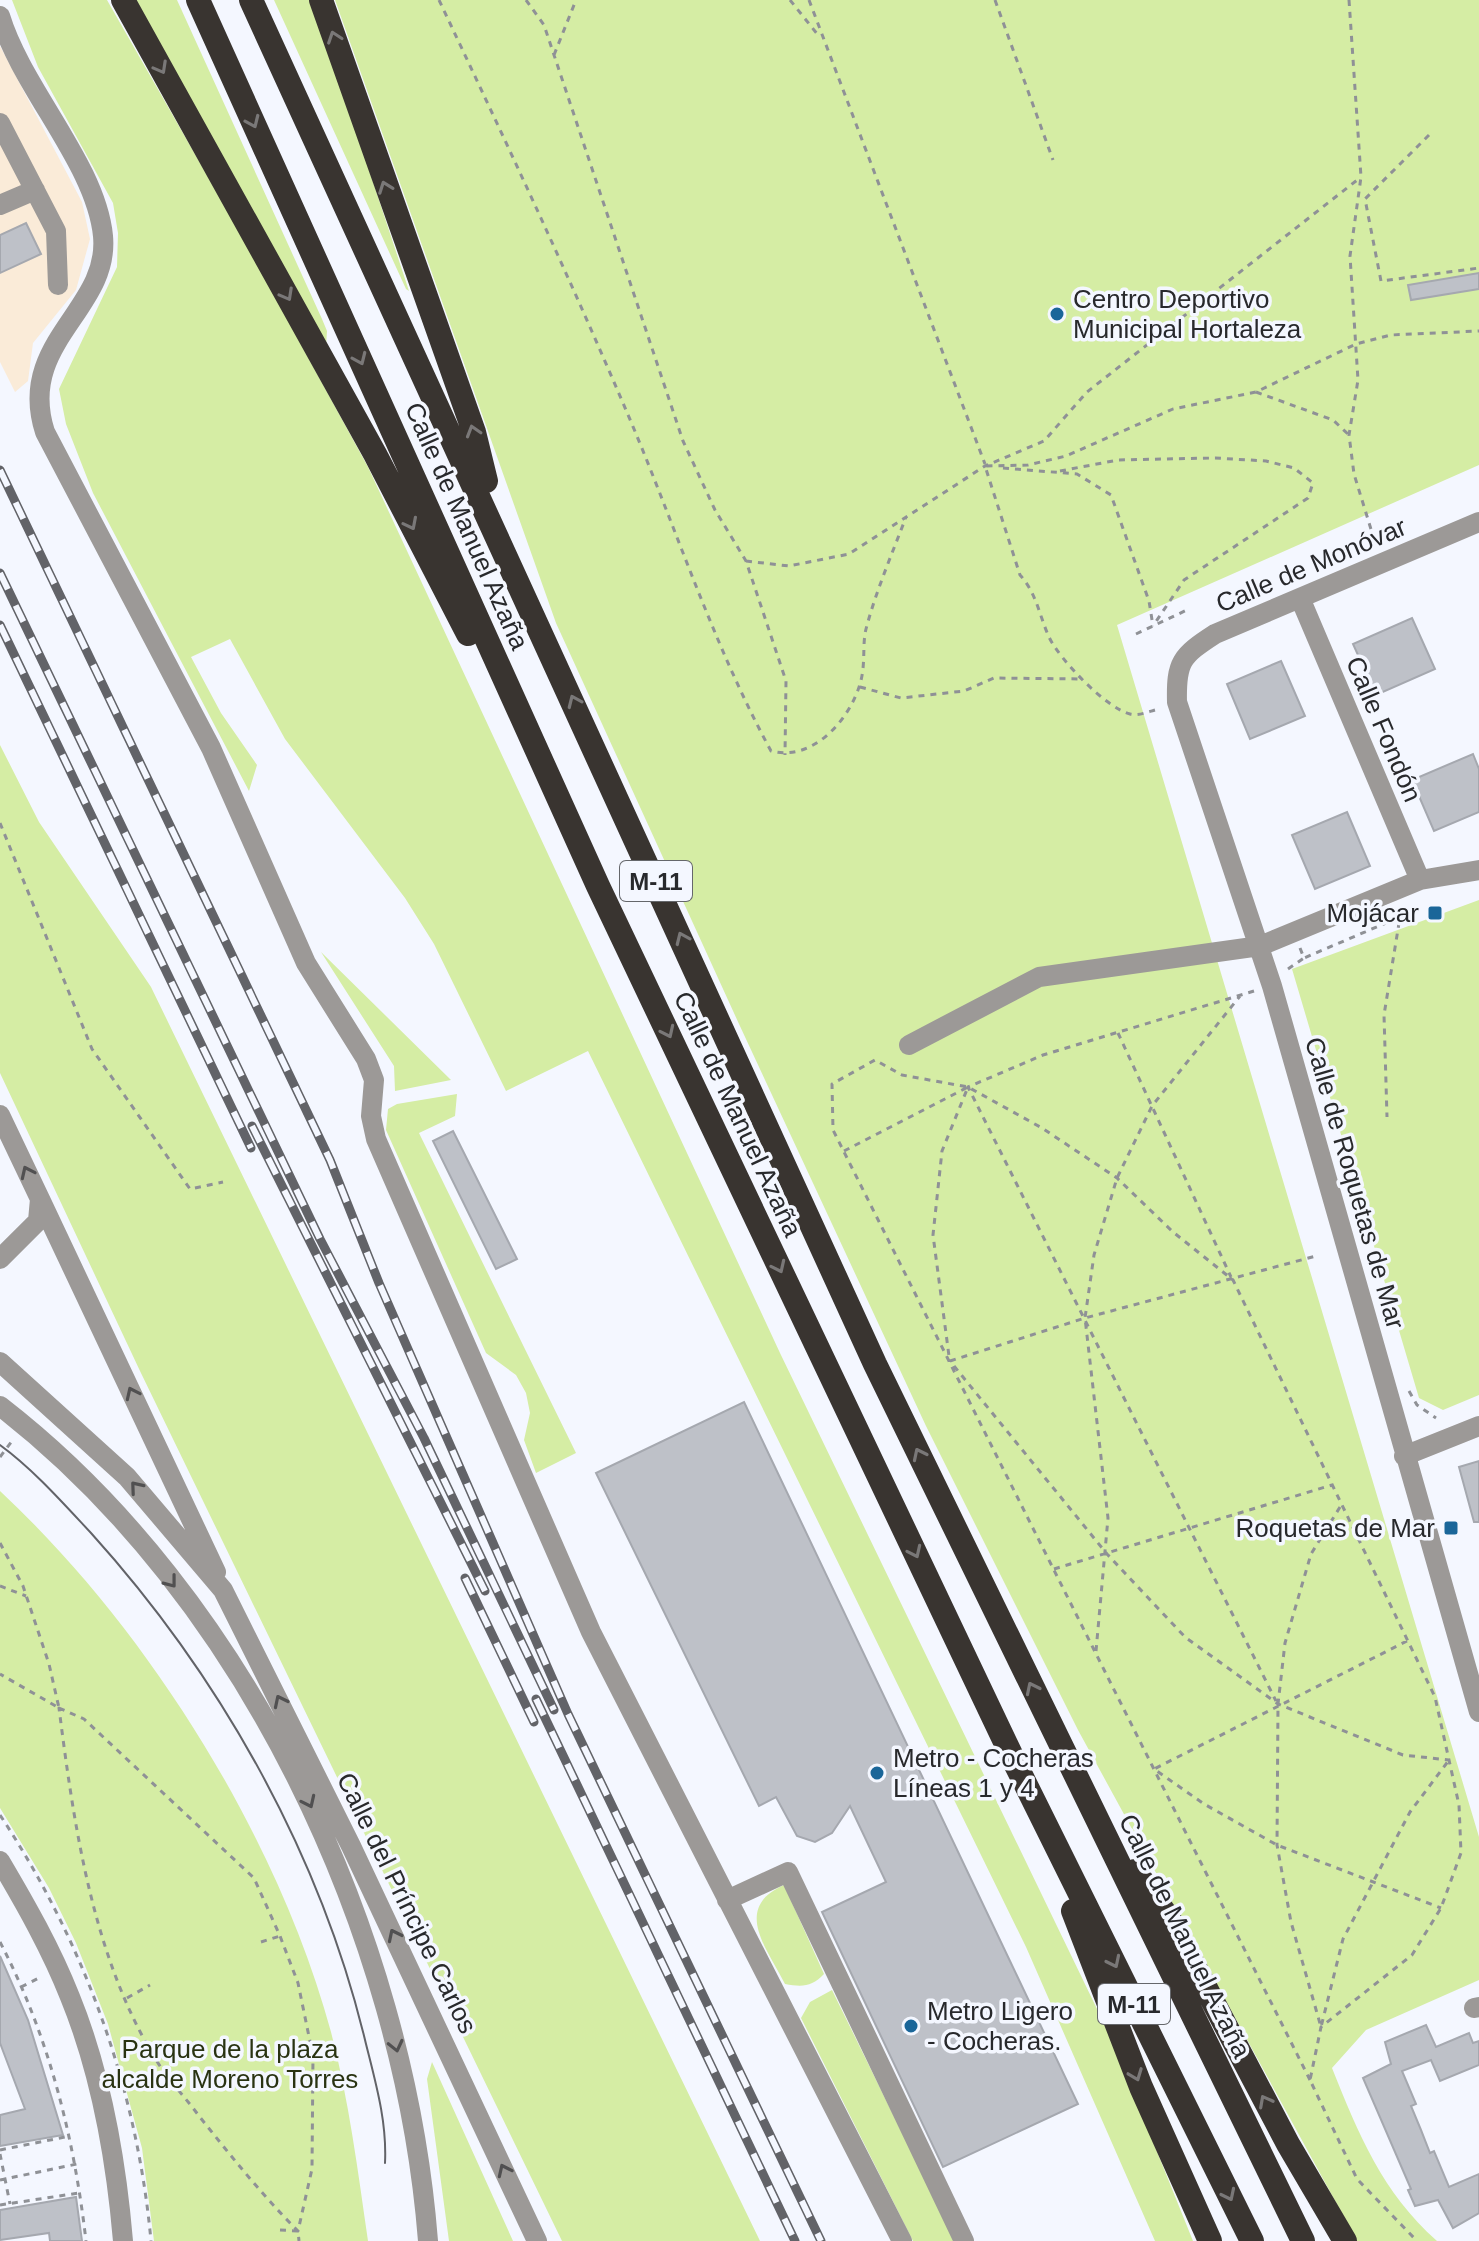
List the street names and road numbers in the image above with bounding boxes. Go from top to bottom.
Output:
street label: Calle de Manuel Azaña [399,398,535,655]
street label: Calle de Monóvar [1211,511,1411,619]
street label: Calle Fondón [1340,652,1428,806]
road number: M-11 [620,861,692,901]
street label: Calle de Manuel Azaña [668,986,808,1242]
street label: Calle de Roquetas de Mar [1299,1034,1411,1333]
street label: Calle del Príncipe Carlos [331,1768,483,2038]
street label: Calle de Manuel Azaña [1113,1809,1257,2063]
road number: M-11 [1098,1984,1170,2024]

